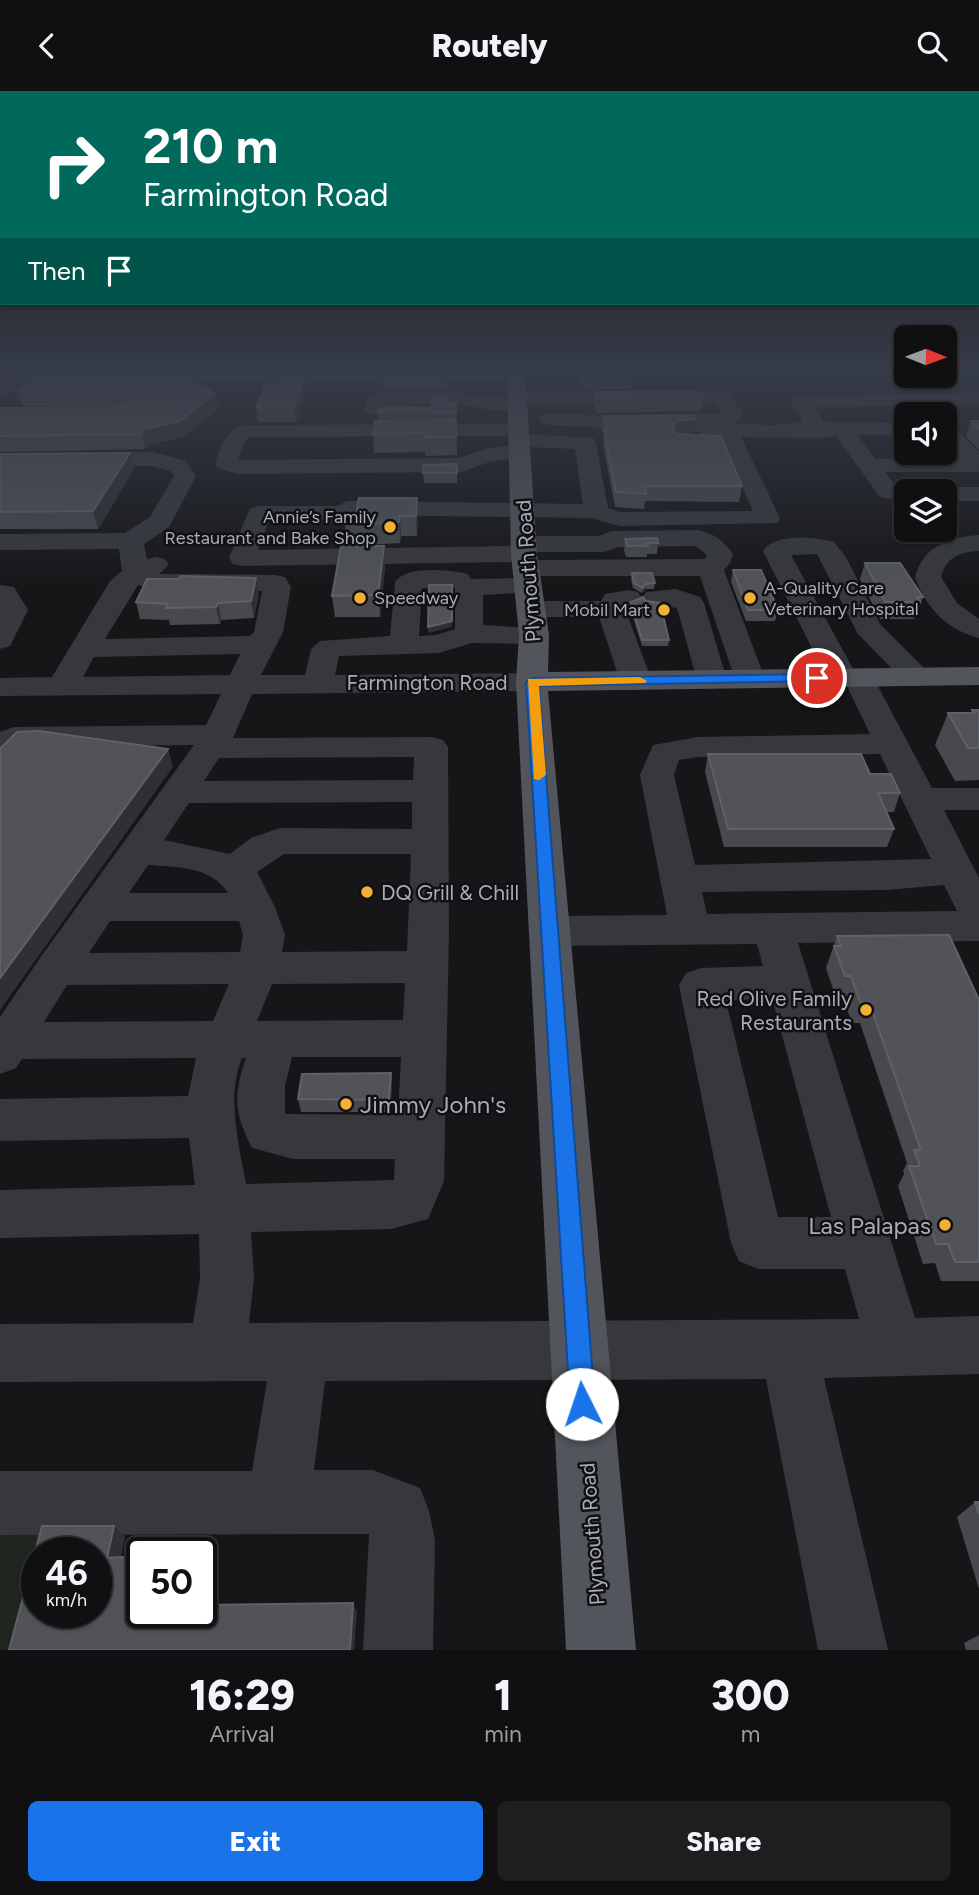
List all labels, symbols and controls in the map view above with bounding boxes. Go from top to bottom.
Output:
icon: back [28,27,66,65]
text: Routely [431,27,548,65]
icon: search [913,27,951,65]
text: 210 m [143,116,278,175]
icon: right [28,119,119,210]
text: Farmington Road [143,176,389,214]
icon: arrive [100,252,138,290]
text: Then [28,255,86,287]
north arrow [894,325,957,389]
map controls [894,325,957,542]
button: sound [894,402,957,465]
button: layers [894,479,957,542]
street label: Plymouth Road [511,499,545,643]
place label: Annie’s Family Restaurant and Bake Shop [165,506,377,549]
marker: Annie’s Family Restaurant and Bake Shop [382,519,398,535]
place label: A-Quality Care Veterinary Hospital [764,577,919,620]
place label: Speedway [374,587,459,609]
marker: Speedway [352,590,368,606]
marker: A-Quality Care Veterinary Hospital [742,590,758,606]
place label: Mobil Mart [564,599,650,621]
marker: Mobil Mart [656,602,672,618]
pin [787,648,847,708]
icon: arrive [798,659,836,697]
street label: Farmington Road [346,670,508,695]
place label: DQ Grill & Chill [381,880,519,905]
marker: DQ Grill & Chill [359,884,375,900]
place label: Red Olive Family Restaurants [696,986,852,1035]
marker: Red Olive Family Restaurants [858,1002,874,1018]
place label: Jimmy John's [360,1090,506,1119]
marker: Jimmy John's [338,1096,354,1112]
place label: Las Palapas [808,1211,931,1240]
marker: Las Palapas [937,1217,953,1233]
position arrow [545,1367,619,1441]
street label: Plymouth Road [575,1462,609,1606]
speed limit sign: 50 [126,1537,217,1628]
text: 46 [45,1552,88,1594]
text: km/h [46,1589,87,1611]
text: 16:29 [189,1670,295,1721]
text: 1 [494,1670,512,1721]
text: 300 [711,1670,790,1721]
text: Arrival [210,1720,275,1748]
text: min [484,1720,522,1748]
text: m [741,1720,760,1748]
button: Exit [28,1801,483,1881]
button: Share [497,1801,951,1881]

